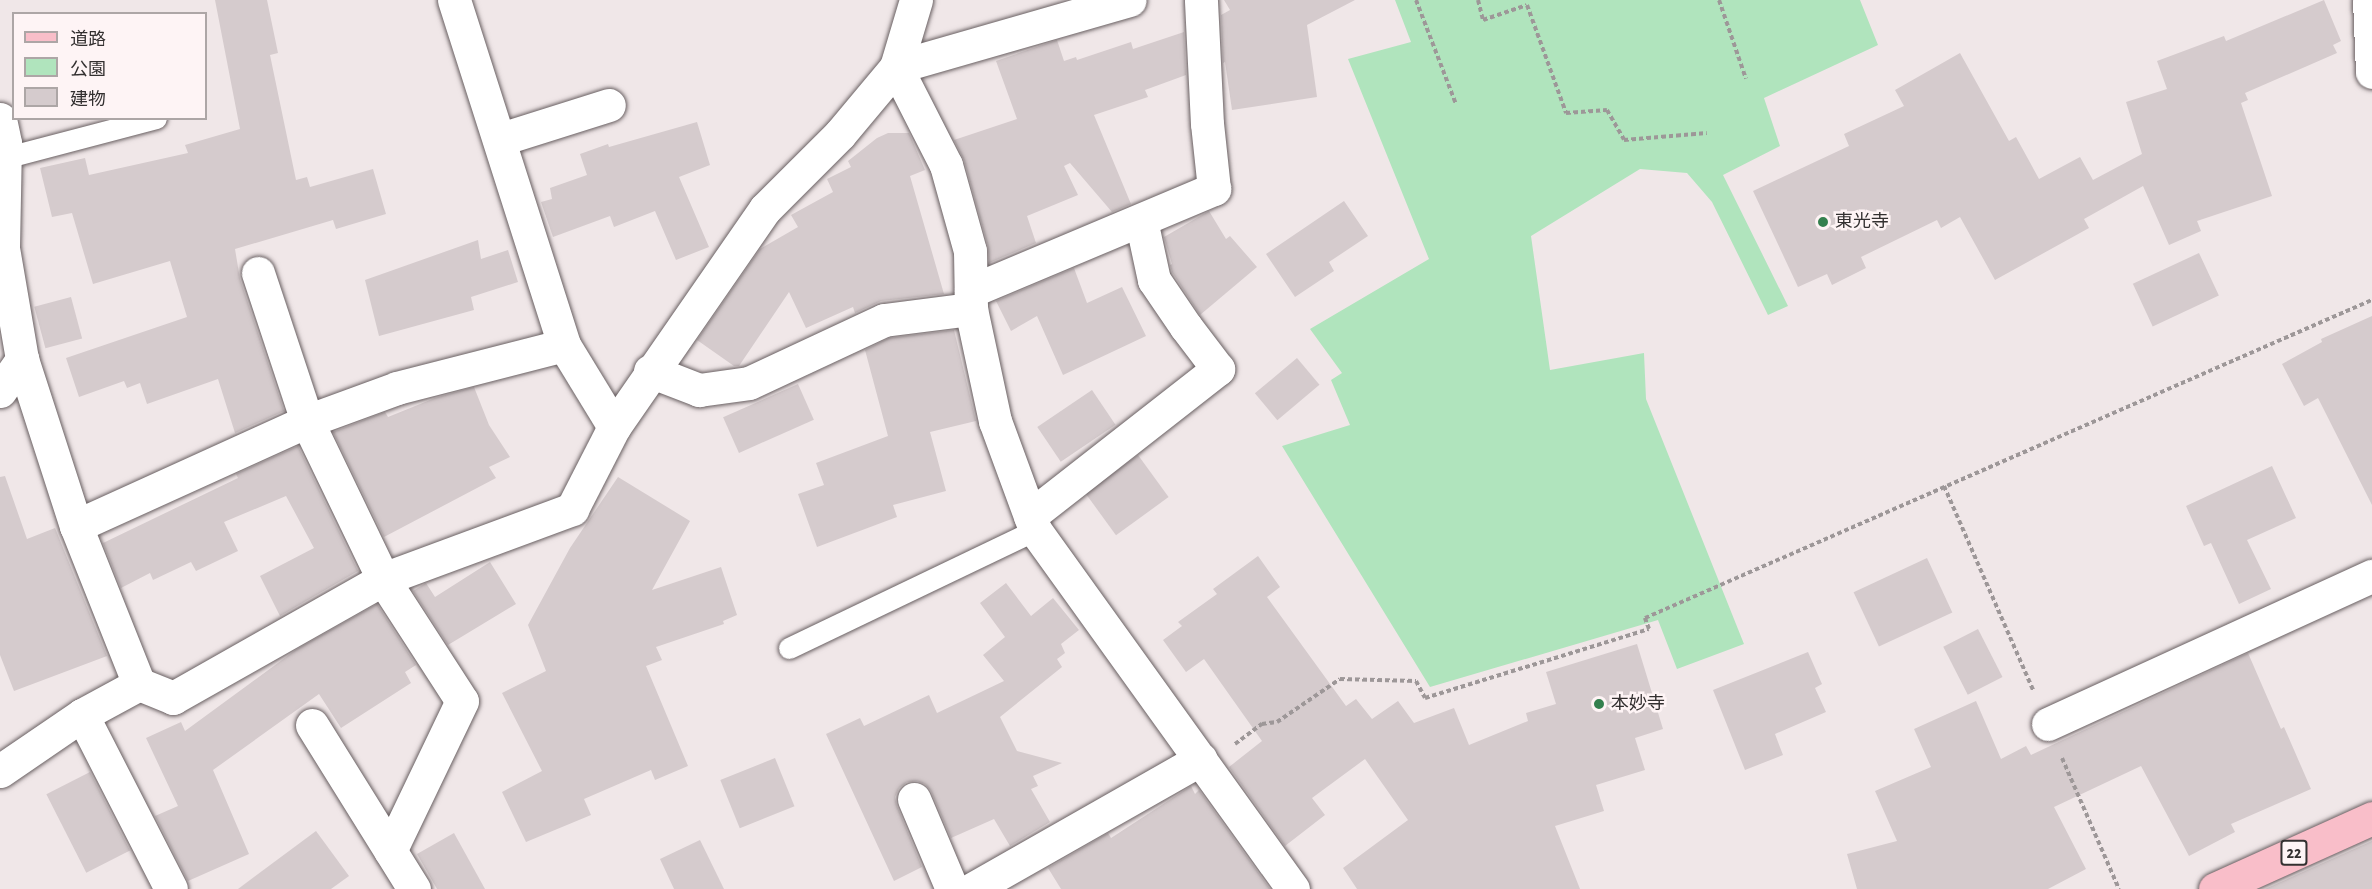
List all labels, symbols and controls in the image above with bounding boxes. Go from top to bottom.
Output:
legend [12,12,207,120]
text: 道路 [70,31,106,49]
text: 公園 [70,61,106,79]
text: 建物 [70,91,106,109]
place label: 東光寺 [1835,211,1889,233]
marker: 東光寺 [1816,215,1830,229]
place label: 本妙寺 [1611,693,1665,715]
marker: 本妙寺 [1592,697,1606,711]
road number: 22 [2279,840,2309,866]

